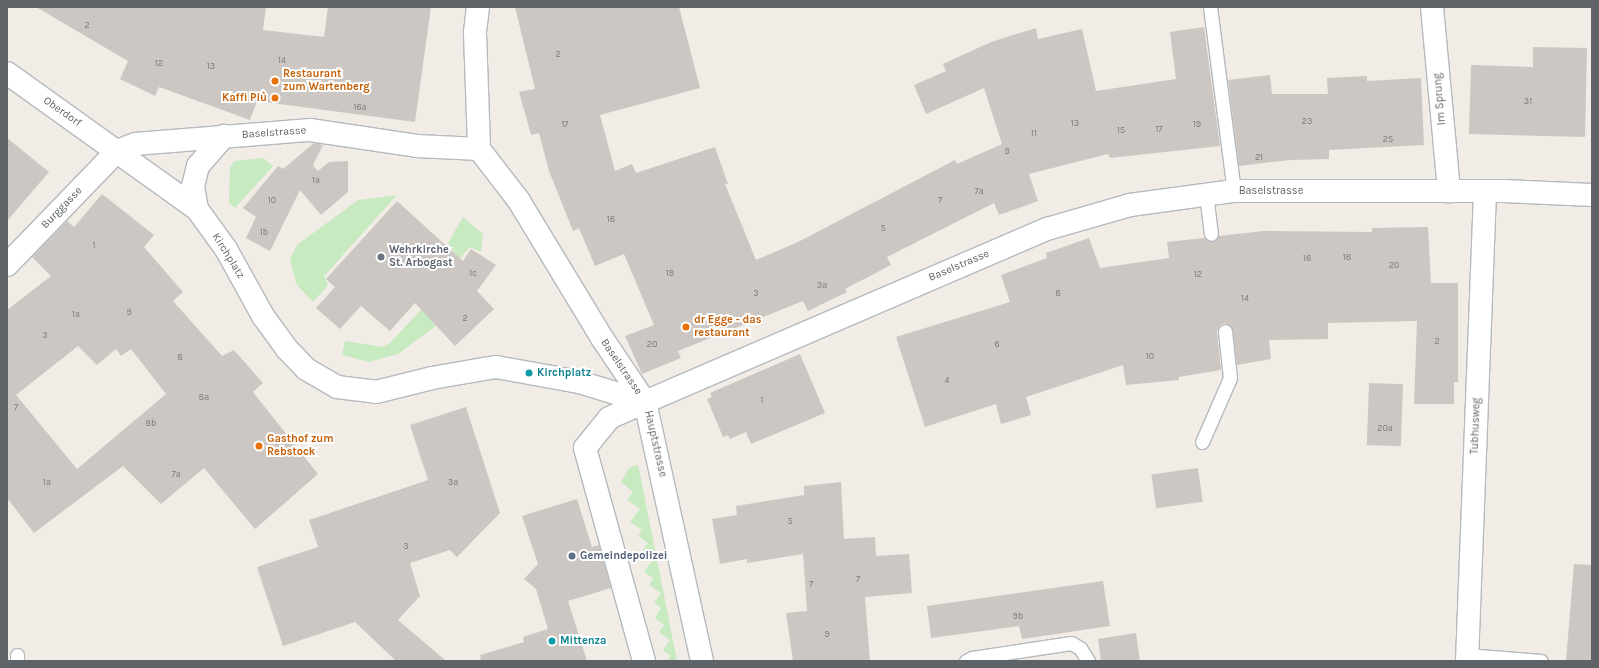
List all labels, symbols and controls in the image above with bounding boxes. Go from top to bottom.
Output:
house number: 2 [84,20,90,30]
house number: 2 [555,49,561,59]
house number: 14 [278,55,286,65]
house number: 12 [155,58,163,68]
house number: 13 [207,61,215,71]
place label: Restaurant zum Wartenberg [283,68,370,94]
street label: Im Sprung [1431,72,1449,126]
marker: Restaurant zum Wartenberg [270,76,280,86]
place label: Kaffi Più [222,91,267,105]
marker: Kaffi Più [270,93,280,103]
street label: Oberdorf [40,94,84,130]
house number: 31 [1524,96,1532,106]
house number: 16a [353,102,367,112]
house number: 23 [1302,116,1312,126]
house number: 13 [1071,118,1079,128]
house number: 17 [561,119,569,129]
house number: 19 [1193,119,1201,129]
street label: Baselstrasse [241,124,307,142]
house number: 17 [1155,124,1163,134]
house number: 15 [1117,125,1125,135]
house number: 11 [1031,128,1037,138]
house number: 25 [1383,134,1393,144]
house number: 9 [1004,146,1010,156]
house number: 21 [1255,152,1263,162]
house number: 1a [312,175,320,185]
street label: Burggasse [39,184,85,232]
street label: Baselstrasse [1239,184,1303,198]
house number: 7a [974,186,984,196]
house number: 10 [268,195,276,205]
house number: 7 [938,195,942,205]
house number: 18 [607,214,615,224]
house number: 5 [880,223,886,233]
house number: 1b [260,227,268,237]
street label: Kirchplatz [209,231,247,281]
house number: 1 [93,240,95,250]
place label: Wehrkirche St. Arbogast [389,244,453,270]
street label: Baselstrasse [927,247,991,285]
marker: Wehrkirche St. Arbogast [376,252,386,262]
house number: 18 [1343,252,1351,262]
house number: 16 [1303,253,1311,263]
house number: 20 [1389,260,1399,270]
house number: 1c [469,268,477,278]
house number: 19 [666,268,674,278]
house number: 12 [1194,269,1202,279]
house number: 3a [817,280,827,290]
house number: 3 [753,288,759,298]
house number: 8 [1055,288,1061,298]
house number: 14 [1241,293,1249,303]
house number: 9 [126,307,132,317]
house number: 1a [72,309,80,319]
house number: 2 [462,313,468,323]
place label: dr Egge - das restaurant [694,314,762,340]
marker: dr Egge - das restaurant [681,322,691,332]
house number: 3 [42,330,48,340]
house number: 2 [1434,336,1440,346]
street label: Baselstrasse [597,337,645,397]
house number: 20 [647,339,657,349]
house number: 6 [994,339,1000,349]
house number: 10 [1146,351,1154,361]
house number: 8 [177,352,183,362]
place label: Kirchplatz [537,366,591,380]
marker: Kirchplatz [524,368,534,378]
house number: 4 [944,375,950,385]
house number: 8a [199,392,209,402]
house number: 1 [761,395,763,405]
street label: Tubhusweg [1468,397,1484,455]
house number: 7 [14,402,18,412]
street label: Hauptstrasse [641,409,669,479]
house number: 8b [146,418,156,428]
house number: 20a [1377,423,1393,433]
place label: Gasthof zum Rebstock [267,433,334,459]
marker: Gasthof zum Rebstock [254,441,264,451]
house number: 7a [171,469,181,479]
house number: 1a [43,477,51,487]
house number: 3a [448,477,458,487]
house number: 5 [787,516,793,526]
house number: 3 [403,541,409,551]
place label: Gemeindepolizei [580,549,667,563]
marker: Gemeindepolizei [567,551,577,561]
house number: 7 [856,574,860,584]
house number: 7 [809,579,813,589]
house number: 9b [1013,611,1023,621]
house number: 9 [824,629,830,639]
place label: Mittenza [560,634,606,648]
marker: Mittenza [547,636,557,646]

